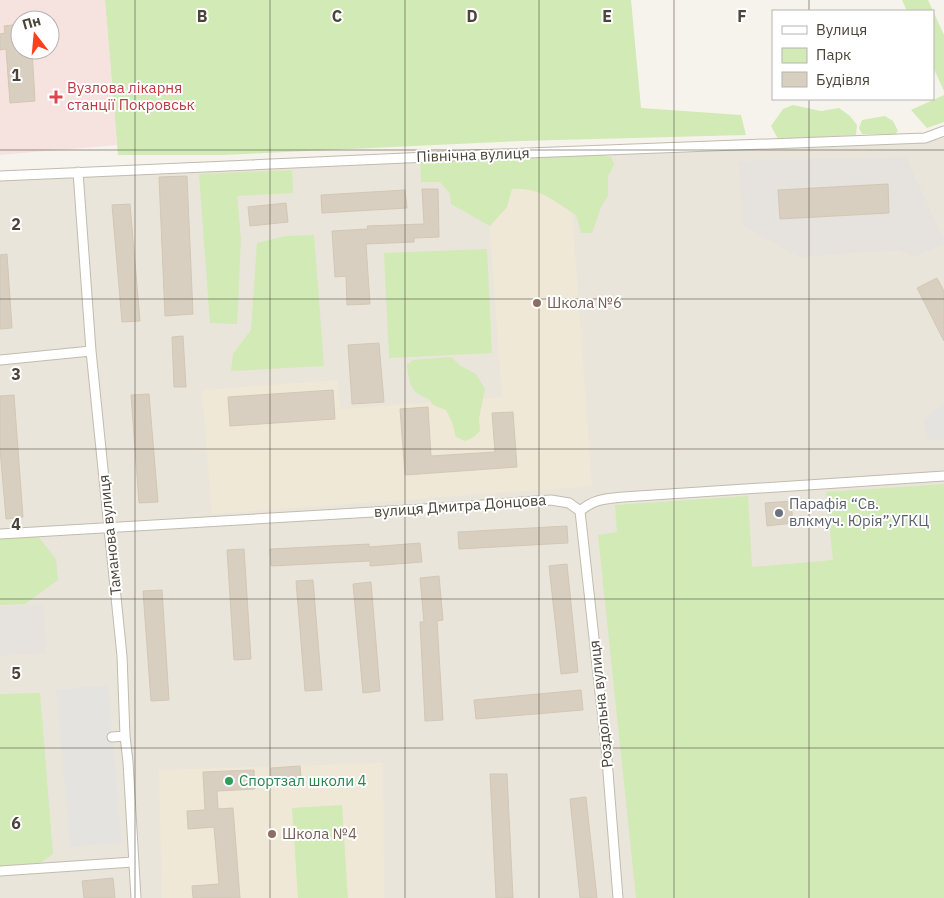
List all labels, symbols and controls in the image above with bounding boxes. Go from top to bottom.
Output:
text: B [197,6,208,26]
text: C [332,6,342,26]
text: D [466,6,478,26]
text: E [602,6,612,26]
text: F [737,6,747,26]
north arrow [10,10,60,60]
legend [772,10,934,100]
text: Пн [20,11,43,34]
text: Вулиця [816,20,867,39]
text: Парк [816,45,851,64]
text: 1 [11,65,21,85]
text: Будівля [816,70,870,89]
place label: Вузлова лікарня станції Покровськ [67,78,195,114]
marker: Вузлова лікарня станції Покровськ [49,90,63,104]
street label: Північна вулиця [416,143,530,166]
text: 2 [11,214,21,234]
place label: Школа №6 [547,293,622,312]
marker: Школа №6 [531,297,543,309]
text: 3 [11,364,21,384]
street label: Таманова вулиця [94,474,125,596]
street label: вулиця Дмитра Донцова [373,490,547,521]
place label: Парафія “Св. влкмуч. Юрія”,УГКЦ [789,494,929,530]
marker: Парафія “Св. влкмуч. Юрія”,УГКЦ [773,507,785,519]
text: 4 [11,514,21,534]
street label: Роздольна вулиця [584,639,617,769]
text: 5 [11,663,21,683]
place label: Спортзал школи 4 [239,771,367,790]
marker: Спортзал школи 4 [223,775,235,787]
text: 6 [11,813,21,833]
place label: Школа №4 [282,824,357,843]
marker: Школа №4 [266,828,278,840]

